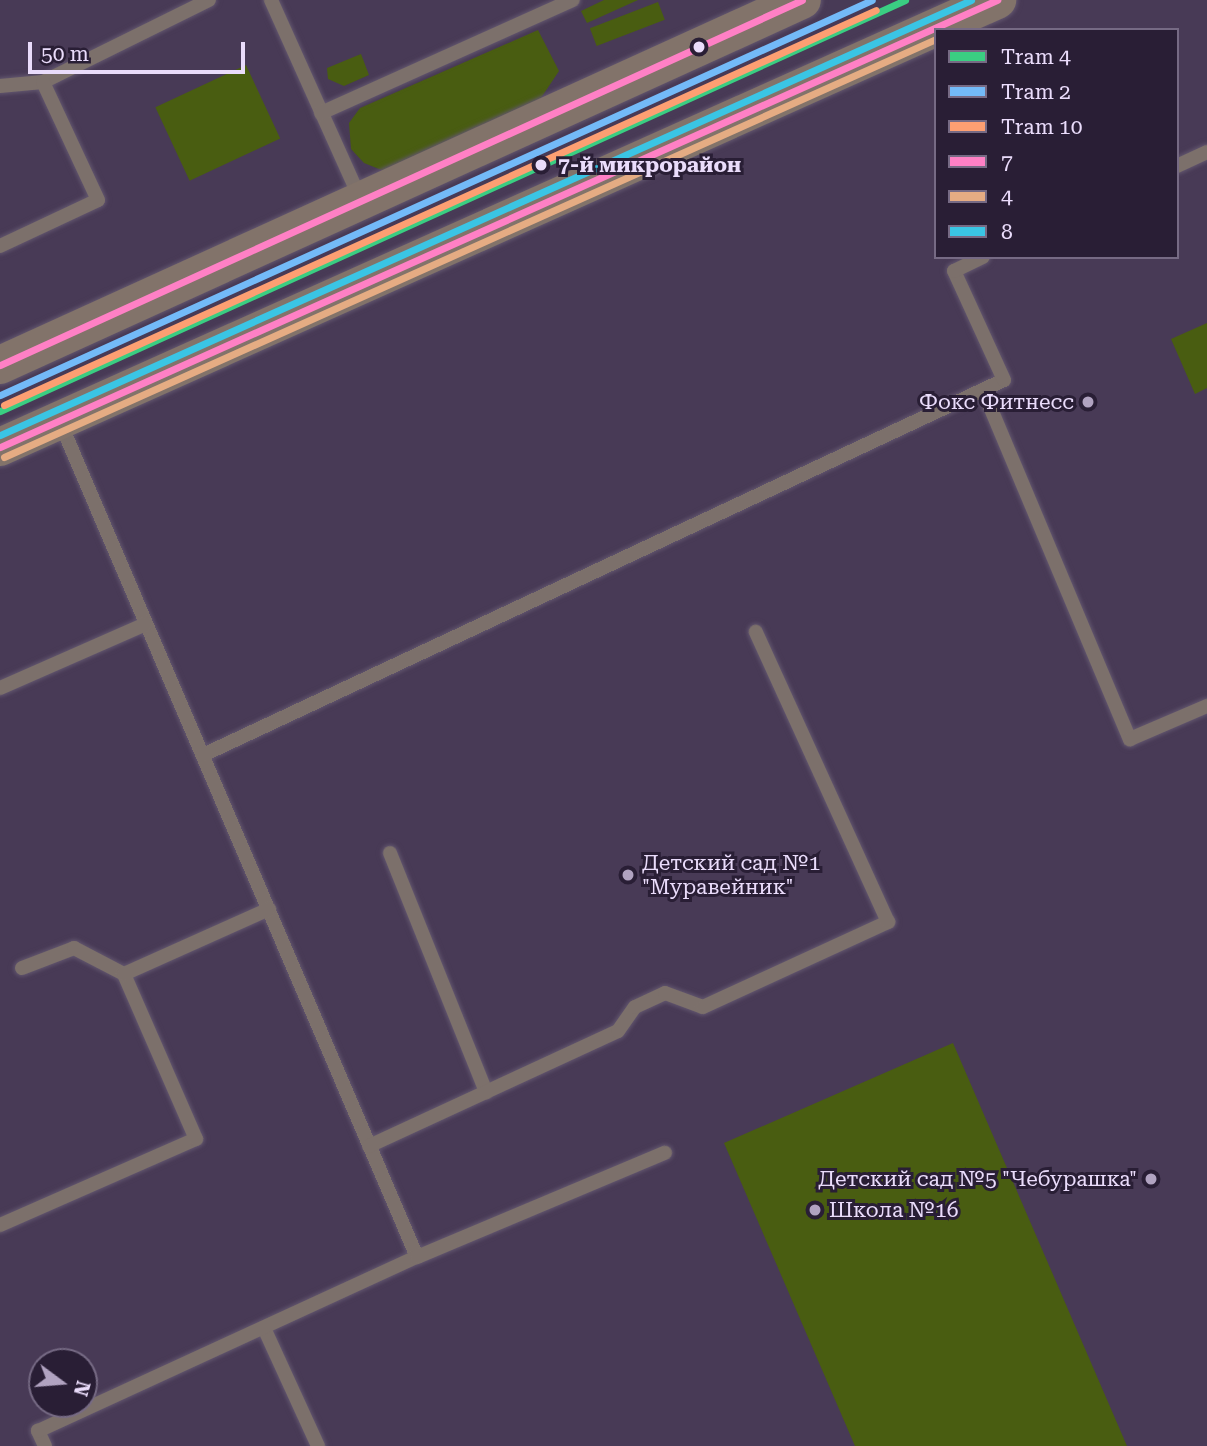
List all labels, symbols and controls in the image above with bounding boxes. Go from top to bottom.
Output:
scale bar [32,28,248,72]
legend [934,28,1179,259]
unlabelled marker [692,40,706,54]
text: 50 m [41,42,89,66]
text: Tram 4 [1001,45,1071,69]
text: Tram 2 [1001,80,1071,104]
text: Tram 10 [1001,115,1083,139]
text: 7 [1001,150,1013,174]
place label: 7-й микрорайон [558,152,741,178]
marker: 7-й микрорайон [530,154,552,176]
text: 4 [1001,185,1013,209]
text: 8 [1001,220,1013,244]
place label: Фокс Фитнесс [919,389,1074,415]
marker: Фокс Фитнесс [1080,394,1096,410]
place label: Детский сад №1 "Муравейник" [642,850,820,900]
marker: Детский сад №1 "Муравейник" [620,867,636,883]
place label: Детский сад №5 "Чебурашка" [818,1166,1137,1192]
marker: Детский сад №5 "Чебурашка" [1143,1171,1159,1187]
place label: Школа №16 [829,1197,959,1223]
marker: Школа №16 [807,1202,823,1218]
north arrow [28,1348,98,1418]
text: N [69,1378,95,1399]

